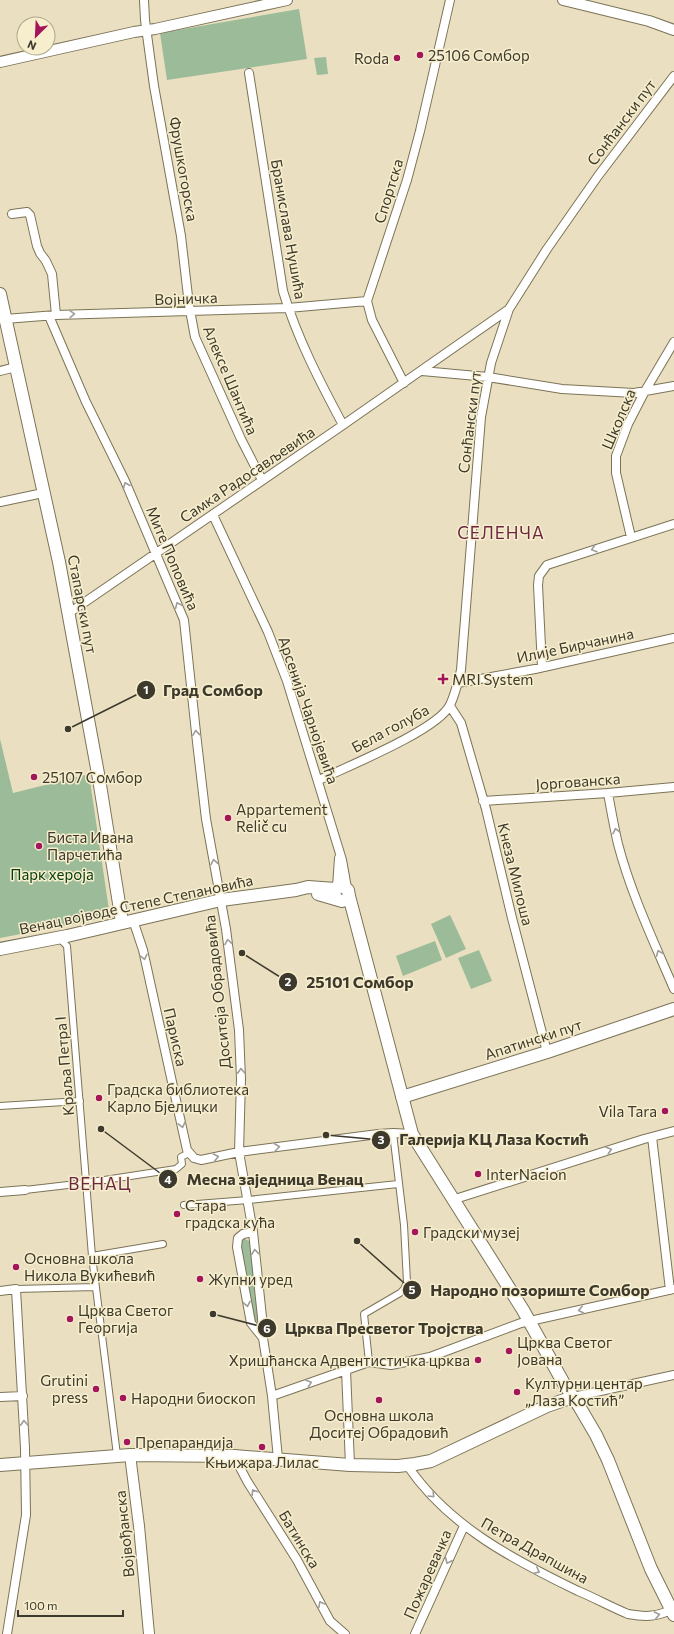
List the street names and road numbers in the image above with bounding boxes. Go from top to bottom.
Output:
street label: Сонћански пут [583,75,659,169]
street label: Фрушкогорска [166,115,202,223]
street label: Спортска [370,157,406,225]
street label: Бранислава Нушића [268,158,310,300]
street label: Војничка [154,288,218,308]
street label: Алексе Шантића [200,323,262,437]
street label: Сонћански пут [454,370,484,474]
street label: Школска [597,386,639,452]
street label: Самка Радосављевића [176,422,318,526]
street label: Мите Поповића [143,503,203,613]
street label: Стапарски пут [65,553,101,655]
street label: Илије Бирчанина [515,624,635,666]
street label: Арсенија Чарнојевића [275,634,343,786]
street label: Бела голуба [348,700,432,756]
street label: Јоргованска [535,769,621,793]
street label: Кнеза Милоша [495,821,537,927]
street label: Венац војводе Степе Степановића [17,870,255,938]
street label: Доситеја Обрадовића [200,914,234,1070]
street label: Париска [161,1006,191,1068]
street label: Апатински пут [482,1015,584,1063]
street label: Краља Петра I [51,1016,77,1116]
street label: Војвођанска [110,1490,138,1578]
street label: Батинска [276,1507,324,1571]
street label: Петра Драпшина [478,1513,592,1587]
street label: Пожаревачка [399,1527,455,1621]

